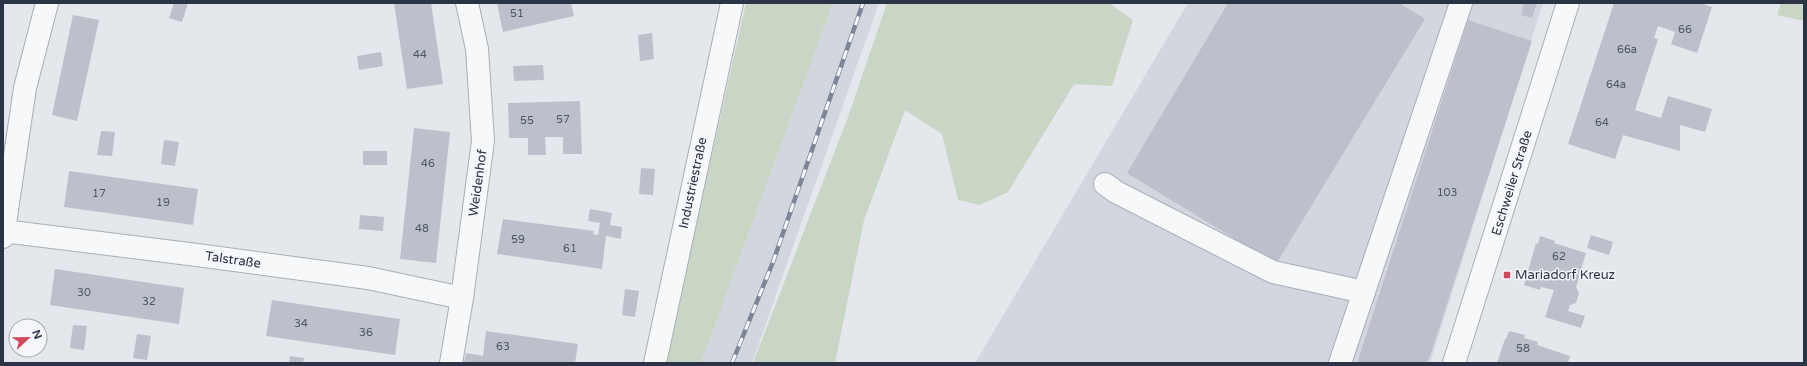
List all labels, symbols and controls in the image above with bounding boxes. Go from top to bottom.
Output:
house number: 51 [510,7,524,20]
house number: 66 [1678,23,1692,36]
house number: 66a [1617,43,1637,56]
house number: 44 [413,48,427,61]
house number: 64a [1606,78,1626,91]
house number: 57 [556,113,570,126]
house number: 55 [520,114,534,127]
house number: 64 [1595,116,1609,129]
street label: Eschweiler Straße [1488,128,1536,238]
street label: Industriestraße [676,136,710,230]
street label: Weidenhof [465,149,491,217]
house number: 46 [421,157,435,170]
house number: 103 [1437,186,1457,199]
house number: 17 [92,187,106,200]
house number: 19 [156,196,170,209]
house number: 48 [415,222,429,235]
house number: 59 [511,233,525,246]
house number: 61 [563,242,577,255]
street label: Talstraße [204,248,262,272]
house number: 62 [1552,250,1566,263]
place label: Mariadorf Kreuz [1515,267,1615,283]
marker: Mariadorf Kreuz [1502,270,1512,280]
house number: 30 [77,286,91,299]
house number: 32 [142,295,156,308]
house number: 34 [294,317,308,330]
north arrow [8,318,48,358]
house number: 36 [359,326,373,339]
text: N [29,328,44,341]
house number: 63 [496,340,510,353]
house number: 58 [1516,342,1530,355]

